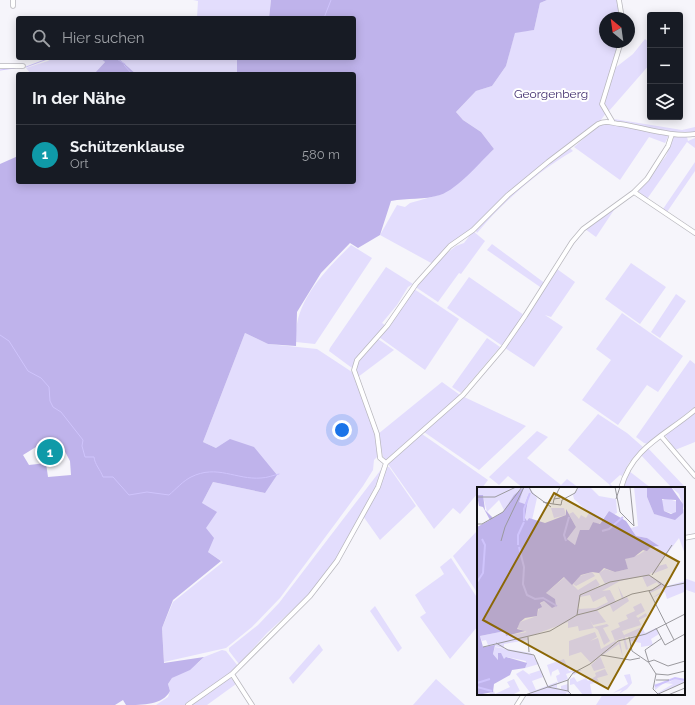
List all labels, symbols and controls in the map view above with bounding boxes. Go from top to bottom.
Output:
north arrow [599,12,635,48]
map controls [647,12,683,120]
button: + [647,12,683,48]
search box [16,16,356,60]
icon: search [30,27,52,49]
text: Hier suchen [62,29,145,47]
button: − [647,48,683,84]
button: layers [647,84,683,120]
park label: Georgenberg [514,87,588,101]
text: In der Nähe [32,88,126,108]
text: Schützenklause [70,138,184,156]
text: 1 [42,147,48,162]
text: 580 m [302,147,340,162]
text: Ort [70,156,89,171]
your location [332,420,352,440]
pin: 1 [37,437,63,467]
inset map [477,487,685,695]

